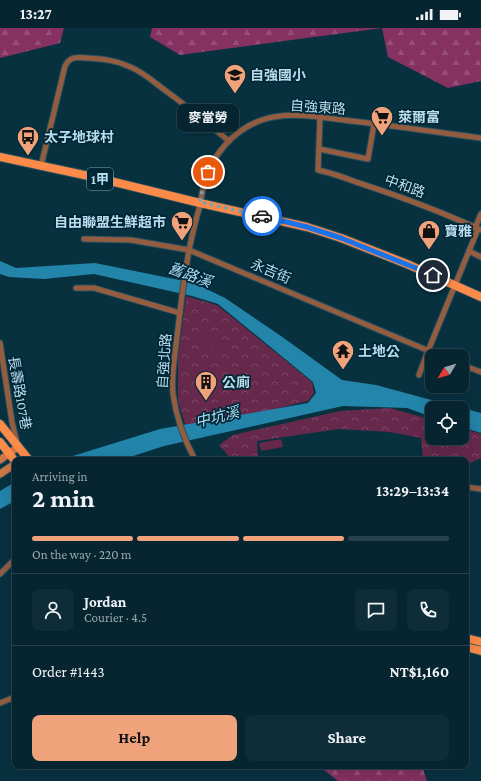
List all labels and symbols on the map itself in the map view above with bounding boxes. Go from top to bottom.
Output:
school or university icon: 自強國小 [222,62,248,95]
place label: 自強國小 [250,67,306,83]
street label: 自強東路 [290,97,346,117]
callout: 麥當勞 [177,104,239,132]
supermarket icon: 萊爾富 [369,104,395,137]
place label: 萊爾富 [398,109,440,125]
bus stop icon: 太子地球村 [15,124,41,157]
place label: 太子地球村 [44,129,114,145]
pin [191,155,225,189]
road number: 1甲 [87,168,113,190]
street label: 中和路 [383,171,427,201]
courier [242,196,282,236]
supermarket icon: 自由聯盟生鮮超市 [169,209,195,242]
place label: 自由聯盟生鮮超市 [54,214,166,230]
shop icon: 寶雅 [416,218,442,251]
place label: 寶雅 [444,223,472,239]
street label: 永吉街 [249,255,293,287]
pin [416,258,450,292]
water label: 舊路溪 [166,260,216,291]
street label: 自強北路 [154,333,174,389]
temple icon: 土地公 [330,338,356,371]
place label: 土地公 [358,343,400,359]
north arrow [425,349,469,393]
street label: 長壽路107巷 [6,355,34,431]
building icon: 公廁 [193,369,219,402]
place label: 公廁 [222,374,250,390]
water label: 中坑溪 [193,403,243,430]

